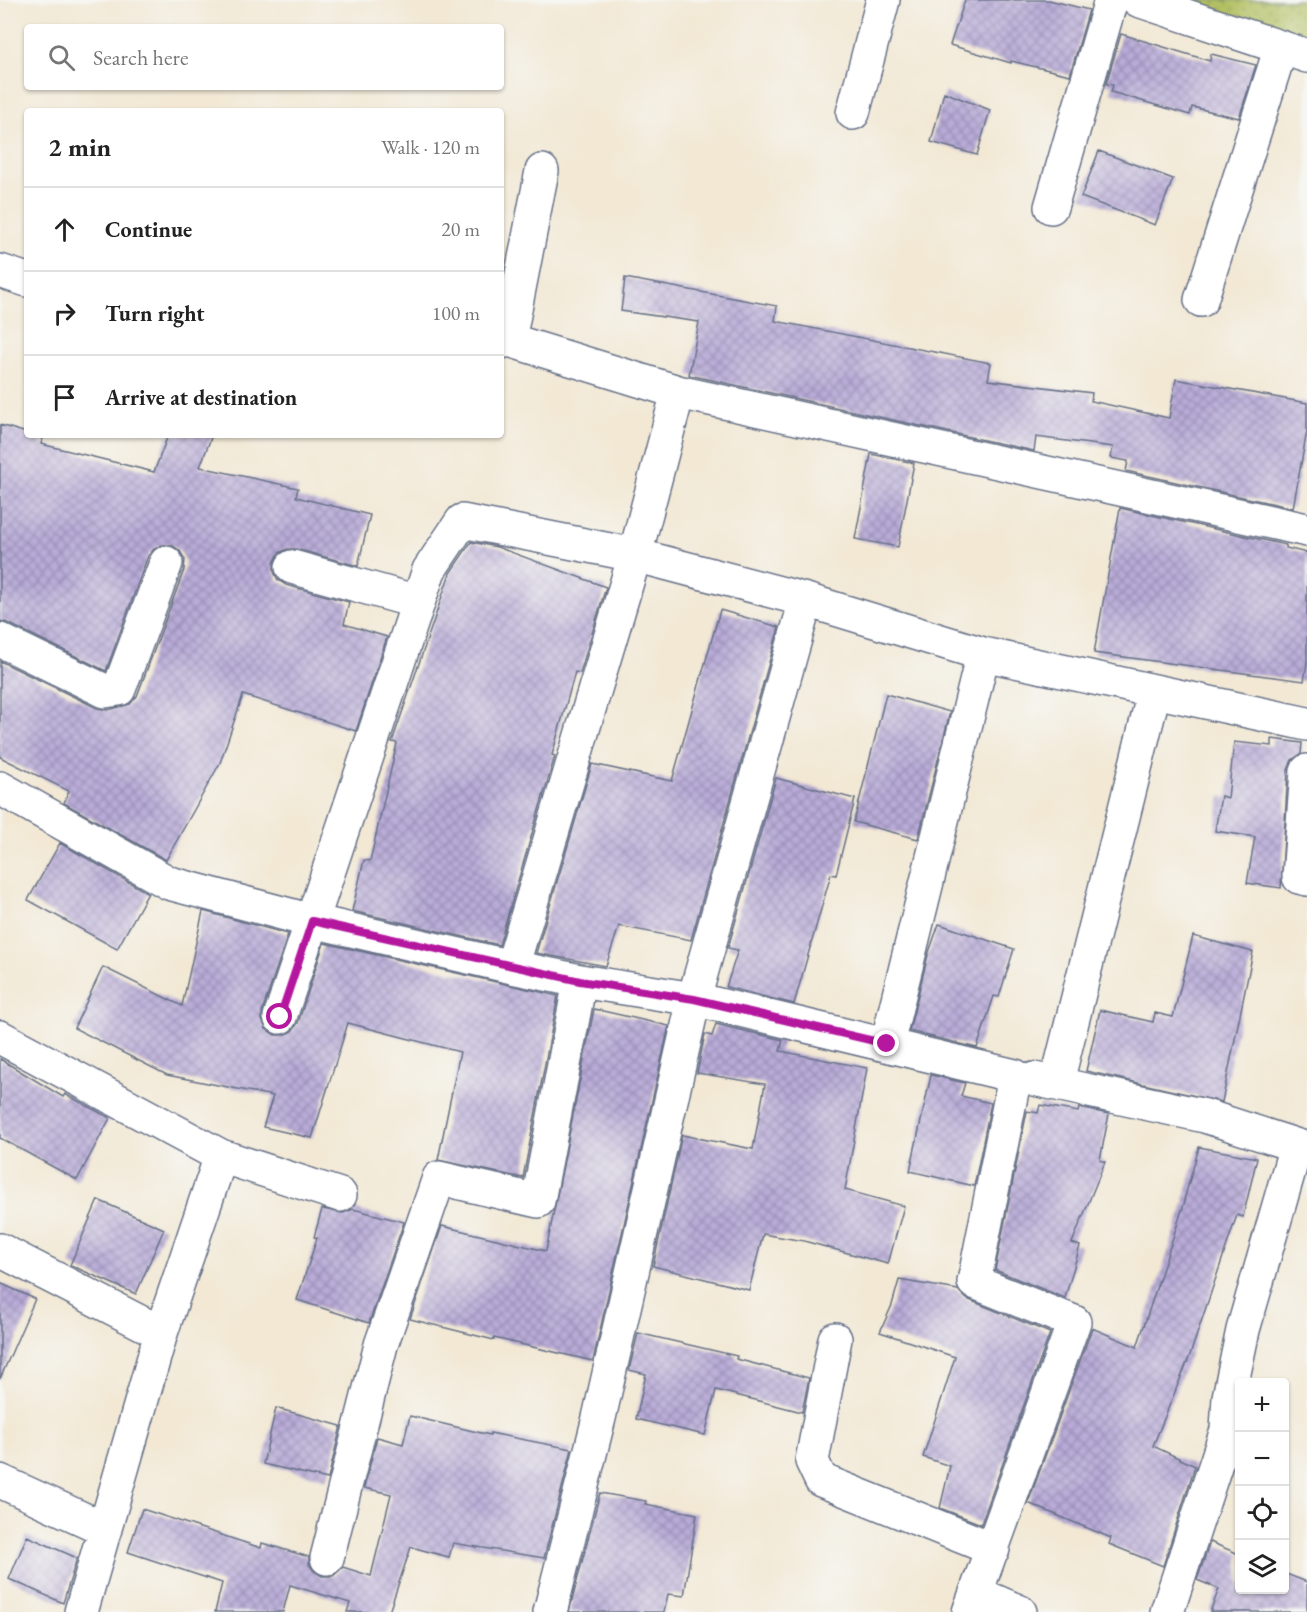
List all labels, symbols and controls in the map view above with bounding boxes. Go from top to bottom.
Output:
search box [24,24,504,90]
icon: search [45,41,78,74]
text: Search here [93,43,188,72]
text: 2 min [48,130,111,164]
text: Walk · 120 m [381,134,480,160]
icon: ahead [48,213,81,246]
text: Continue [105,215,192,244]
text: 20 m [441,216,480,242]
icon: right [48,297,81,330]
text: Turn right [105,299,204,328]
text: 100 m [432,300,480,326]
icon: arrive [48,381,81,414]
text: Arrive at destination [105,383,297,412]
route start [266,1003,292,1029]
route end [873,1030,899,1056]
map controls [1235,1378,1289,1594]
button: + [1235,1378,1289,1432]
button: − [1235,1432,1289,1486]
button: locate [1235,1486,1289,1540]
button: layers [1235,1540,1289,1594]

